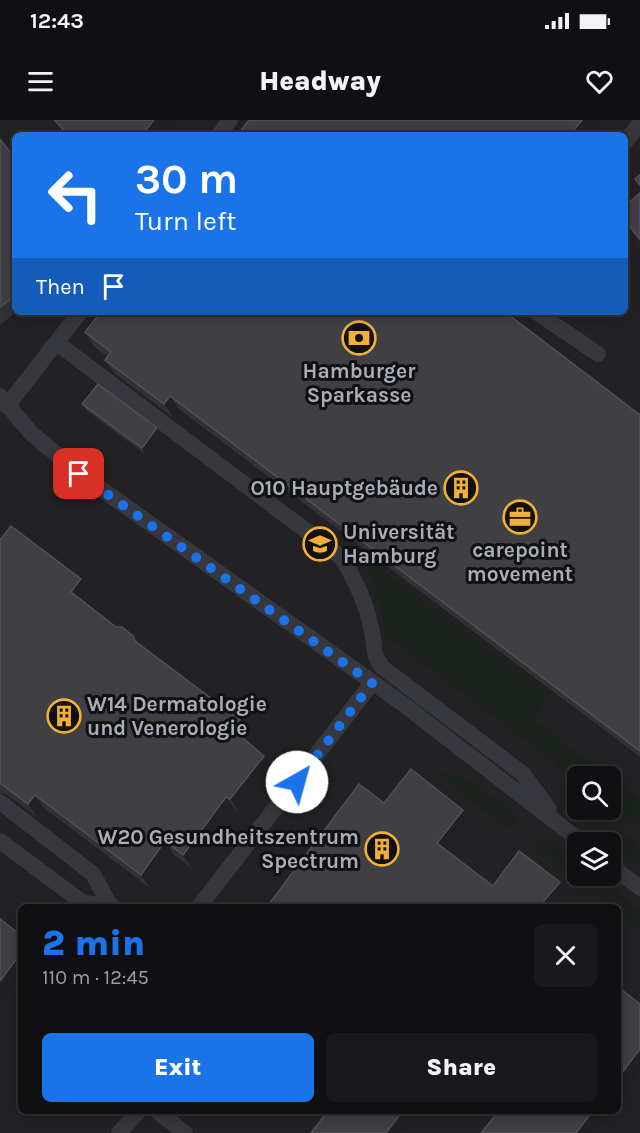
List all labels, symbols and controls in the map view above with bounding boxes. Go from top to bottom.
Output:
text: 12:43 [30,8,84,34]
icon: menu [24,65,57,98]
text: Headway [259,65,381,97]
icon: heart [583,65,616,98]
text: 30 m [135,154,238,204]
icon: left [36,156,114,234]
text: Turn left [135,205,236,237]
icon: arrive [97,270,130,303]
text: Then [36,274,85,300]
bank icon: Hamburger Sparkasse [341,320,377,356]
place label: Hamburger Sparkasse [303,359,416,407]
pin [53,448,104,499]
icon: arrive [62,457,95,490]
building icon: O10 Hauptgebäude [443,470,479,506]
place label: O10 Hauptgebäude [251,476,438,500]
office icon: carepoint movement [502,499,538,535]
place label: Universität Hamburg [343,520,455,568]
school or university icon: Universität Hamburg [302,526,338,562]
place label: carepoint movement [467,538,573,586]
place label: W14 Dermatologie und Venerologie [87,692,267,740]
building icon: W14 Dermatologie und Venerologie [46,698,82,734]
position arrow [265,750,329,814]
map controls [567,766,621,886]
button: search [567,766,621,820]
place label: W20 Gesundheitszentrum Spectrum [98,825,359,873]
building icon: W20 Gesundheitszentrum Spectrum [364,831,400,867]
button: layers [567,832,621,886]
text: 2 min [42,922,145,964]
button: close [534,924,597,987]
text: 110 m · 12:45 [42,966,149,989]
button: Exit [42,1033,314,1102]
button: Share [326,1033,597,1102]

